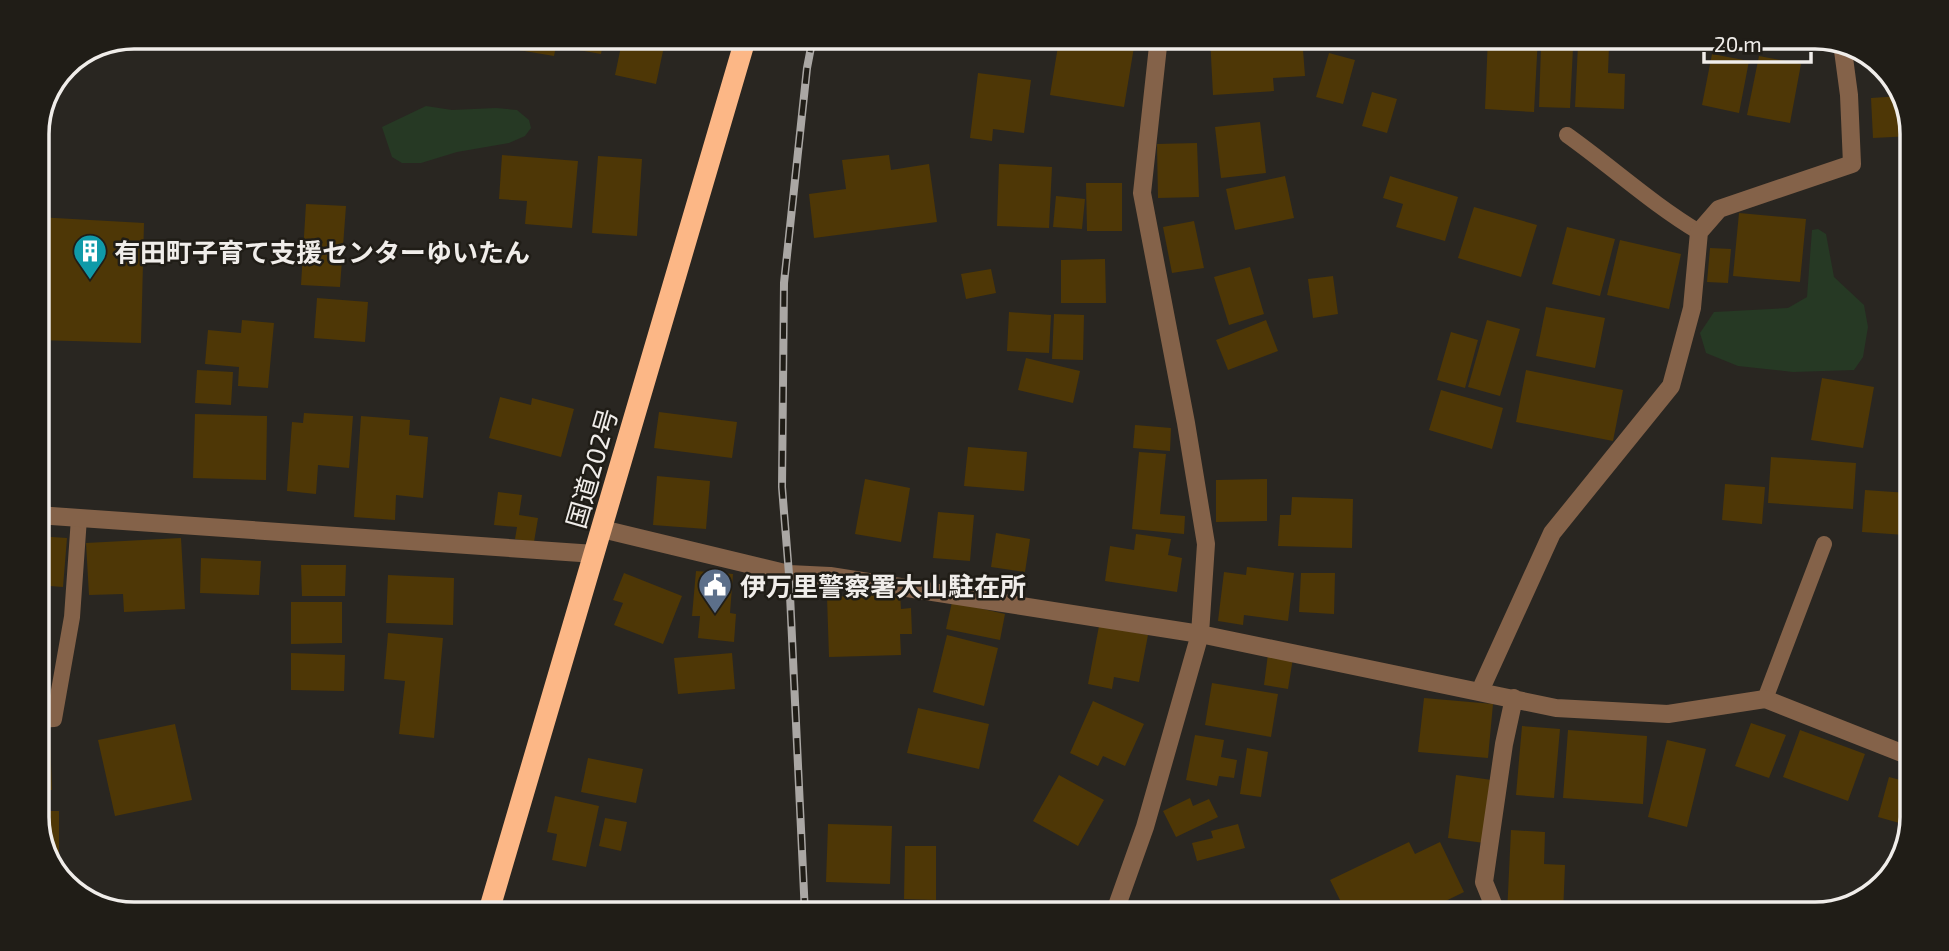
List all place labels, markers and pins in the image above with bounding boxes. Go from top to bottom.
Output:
building icon: 有田町子育て支援センターゆいたん [71,232,109,281]
place label: 有田町子育て支援センターゆいたん [114,236,530,267]
public building icon: 伊万里警察署大山駐在所 [696,566,734,615]
place label: 伊万里警察署大山駐在所 [740,570,1026,601]

